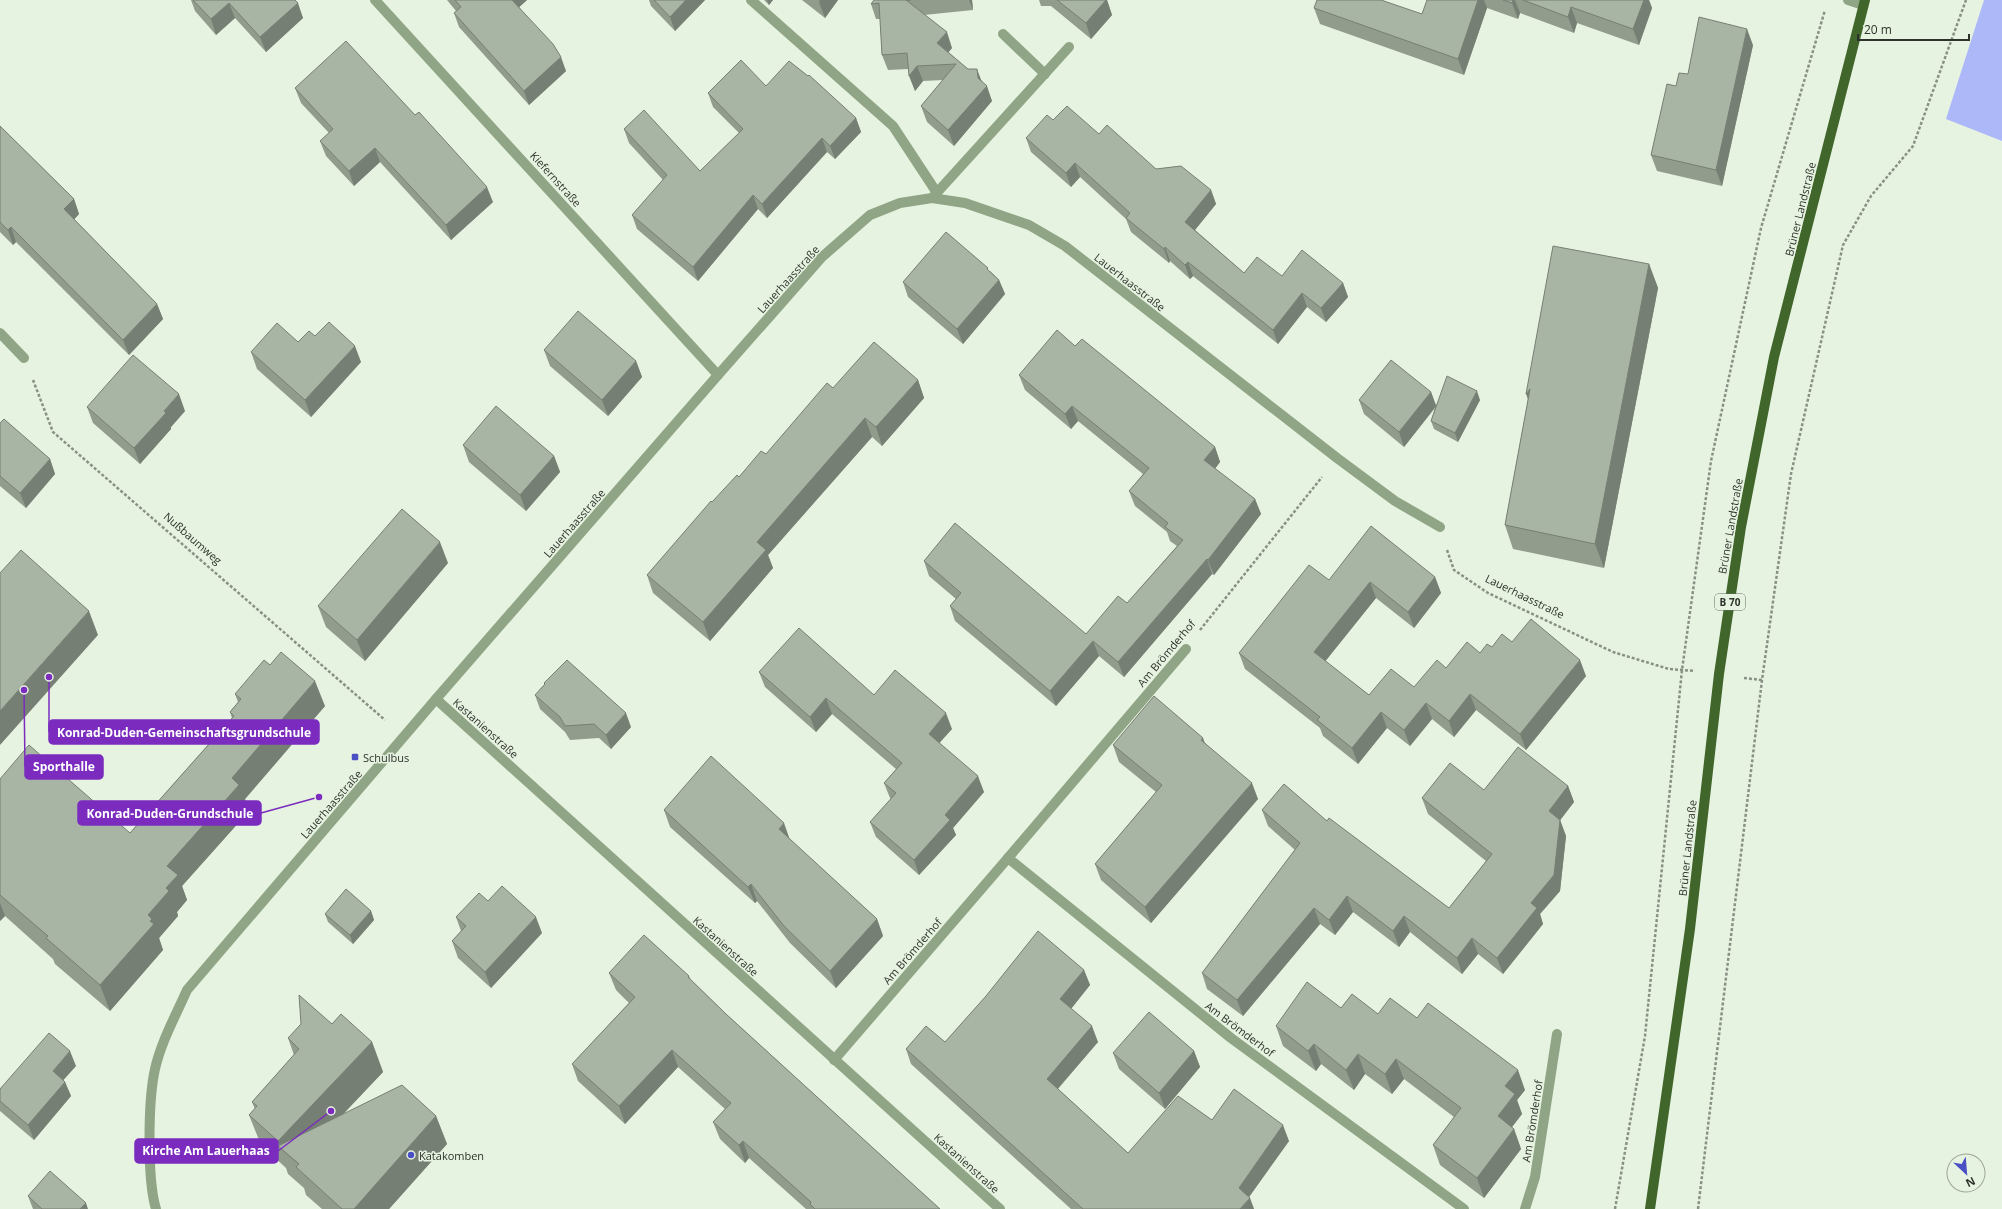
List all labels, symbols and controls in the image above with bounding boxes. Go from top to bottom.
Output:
scale bar [1858,16,1969,42]
text: 20 m [1864,21,1892,38]
street label: Kiefernstraße [527,148,585,210]
street label: Brüner Landstraße [1781,160,1819,258]
street label: Lauerhaasstraße [754,242,822,316]
street label: Lauerhaasstraße [1091,250,1169,314]
street label: Brüner Landstraße [1714,477,1746,575]
street label: Lauerhaasstraße [540,486,608,560]
street label: Nußbaumweg [161,509,225,567]
street label: Lauerhaasstraße [1483,570,1567,622]
road number: B 70 [1715,594,1745,610]
street label: Am Brömderhof [1134,615,1199,690]
street label: Kastanienstraße [450,695,522,761]
callout: Konrad-Duden-Gemeinschaftsgrundschule [49,720,319,744]
text: Konrad-Duden-Gemeinschaftsgrundschule [57,724,311,741]
place label: Schulbus [363,750,409,765]
marker: Schulbus [350,752,360,762]
callout: Sporthalle [25,755,103,779]
text: Sporthalle [33,758,95,775]
street label: Lauerhaasstraße [297,767,365,841]
street label: Brüner Landstraße [1674,799,1700,897]
callout: Konrad-Duden-Grundschule [78,801,261,825]
text: Konrad-Duden-Grundschule [87,805,253,822]
street label: Kastanienstraße [690,913,762,979]
street label: Am Brömderhof [879,914,946,987]
street label: Am Brömderhof [1202,998,1279,1061]
street label: Am Brömderhof [1518,1078,1546,1163]
street label: Kastanienstraße [931,1130,1003,1196]
callout: Kirche Am Lauerhaas [135,1139,278,1163]
text: Kirche Am Lauerhaas [142,1142,270,1159]
place label: Katakomben [419,1148,484,1163]
marker: Katakomben [406,1150,416,1160]
north arrow [1946,1153,1986,1193]
text: N [1963,1174,1978,1191]

